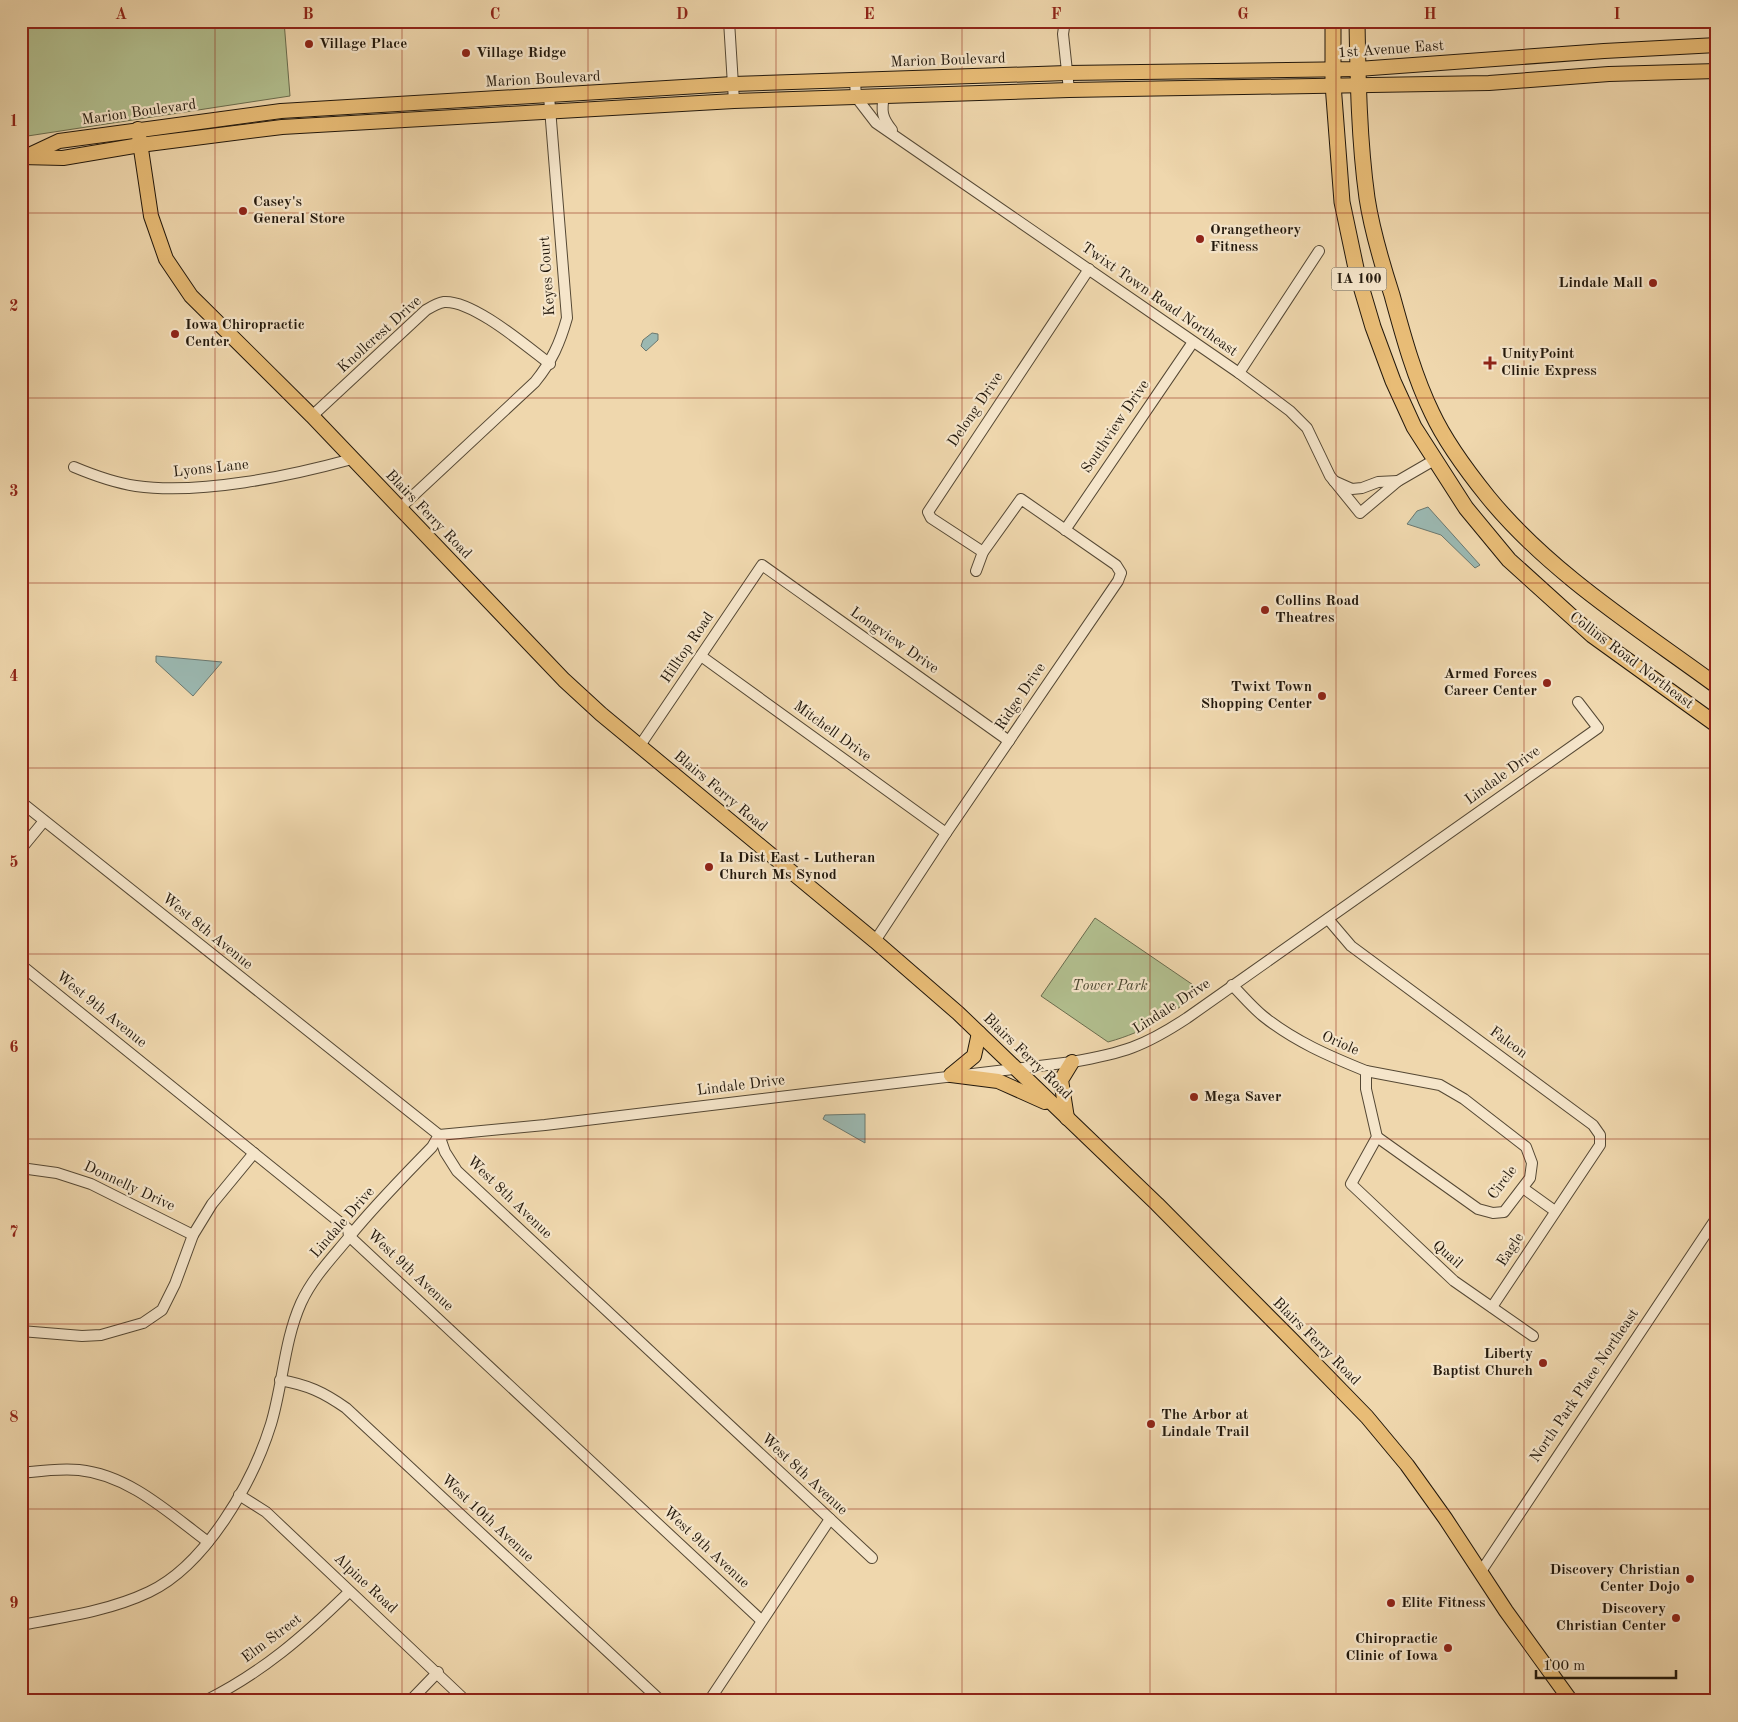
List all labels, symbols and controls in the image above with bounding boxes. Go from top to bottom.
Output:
text: A [115,7,127,23]
text: B [302,7,314,23]
text: C [490,7,500,23]
text: D [676,7,688,23]
text: E [863,7,875,23]
text: F [1051,7,1062,23]
text: G [1237,7,1249,23]
text: H [1423,7,1437,23]
text: I [1613,7,1621,23]
place label: Village Place [319,37,407,52]
marker: Village Place [303,38,315,50]
street label: 1st Avenue East [1338,39,1444,61]
place label: Village Ridge [476,46,566,61]
marker: Village Ridge [460,47,472,59]
street label: Marion Boulevard [890,51,1006,71]
street label: Marion Boulevard [485,69,601,91]
street label: Marion Boulevard [81,98,197,128]
text: 1 [9,114,19,130]
place label: Casey's General Store [253,195,345,227]
marker: Casey's General Store [237,205,249,217]
place label: Orangetheory Fitness [1210,223,1302,255]
marker: Orangetheory Fitness [1194,233,1206,245]
street label: Keyes Court [538,236,558,316]
street label: Twixt Town Road Northeast [1078,240,1240,360]
road number: IA 100 [1332,268,1386,290]
place label: Lindale Mall [1558,276,1643,291]
marker: Lindale Mall [1647,277,1659,289]
street label: Knollcrest Drive [335,294,425,376]
text: 2 [9,299,19,315]
place label: Iowa Chiropractic Center [185,318,305,350]
marker: Iowa Chiropractic Center [169,328,181,340]
place label: UnityPoint Clinic Express [1501,347,1597,379]
marker: UnityPoint Clinic Express [1483,356,1497,370]
street label: Delong Drive [946,370,1006,450]
street label: Southview Drive [1079,378,1153,476]
street label: Lyons Lane [172,458,250,480]
street label: Blairs Ferry Road [382,468,474,562]
text: 3 [9,484,19,500]
place label: Collins Road Theatres [1275,594,1359,626]
marker: Collins Road Theatres [1259,604,1271,616]
street label: Longview Drive [847,605,941,677]
street label: Hilltop Road [659,610,717,686]
street label: Collins Road Northeast [1566,610,1696,712]
street label: Ridge Drive [993,660,1049,733]
place label: Armed Forces Career Center [1444,667,1537,699]
text: 4 [9,669,19,685]
marker: Armed Forces Career Center [1541,677,1553,689]
place label: Twixt Town Shopping Center [1201,680,1312,712]
marker: Twixt Town Shopping Center [1316,690,1328,702]
street label: Mitchell Drive [790,699,874,765]
street label: Lindale Drive [1463,744,1543,808]
street label: Blairs Ferry Road [671,749,770,835]
place label: Ia Dist East - Lutheran Church Ms Synod [719,851,875,883]
text: 5 [9,855,19,871]
marker: Ia Dist East - Lutheran Church Ms Synod [703,861,715,873]
street label: West 8th Avenue [159,891,255,973]
street label: West 9th Avenue [53,969,149,1051]
street label: Lindale Drive [1131,977,1213,1037]
park label: Tower Park [1072,979,1148,994]
street label: Blairs Ferry Road [980,1011,1074,1103]
street label: Falcon [1486,1024,1530,1062]
street label: Oriole [1319,1029,1361,1059]
text: 6 [9,1040,19,1056]
street label: Lindale Drive [696,1073,786,1099]
place label: Mega Saver [1204,1090,1282,1105]
marker: Mega Saver [1188,1091,1200,1103]
street label: West 8th Avenue [464,1154,554,1242]
street label: Donnelly Drive [81,1159,177,1215]
street label: Circle [1486,1163,1520,1203]
street label: Lindale Drive [308,1185,378,1261]
text: 7 [9,1225,19,1241]
street label: West 9th Avenue [364,1228,456,1315]
street label: Eagle [1495,1230,1527,1270]
street label: Quail [1429,1238,1465,1272]
street label: Blairs Ferry Road [1269,1295,1363,1389]
street label: North Park Place Northeast [1528,1306,1642,1466]
place label: Liberty Baptist Church [1432,1347,1533,1379]
marker: Liberty Baptist Church [1537,1357,1549,1369]
place label: The Arbor at Lindale Trail [1161,1408,1250,1440]
text: 8 [9,1410,19,1426]
marker: The Arbor at Lindale Trail [1145,1418,1157,1430]
street label: West 8th Avenue [758,1432,850,1519]
street label: West 10th Avenue [438,1473,536,1566]
street label: West 9th Avenue [660,1505,752,1592]
street label: Alpine Road [331,1551,399,1617]
place label: Discovery Christian Center Dojo [1549,1563,1680,1595]
marker: Discovery Christian Center Dojo [1684,1573,1696,1585]
text: 9 [9,1596,19,1612]
place label: Elite Fitness [1401,1596,1485,1611]
marker: Elite Fitness [1385,1597,1397,1609]
place label: Discovery Christian Center [1556,1602,1666,1634]
street label: Elm Street [239,1612,305,1666]
marker: Discovery Christian Center [1670,1612,1682,1624]
place label: Chiropractic Clinic of Iowa [1345,1632,1438,1664]
marker: Chiropractic Clinic of Iowa [1442,1642,1454,1654]
scale bar [1536,1647,1676,1679]
text: 100 m [1543,1659,1585,1674]

